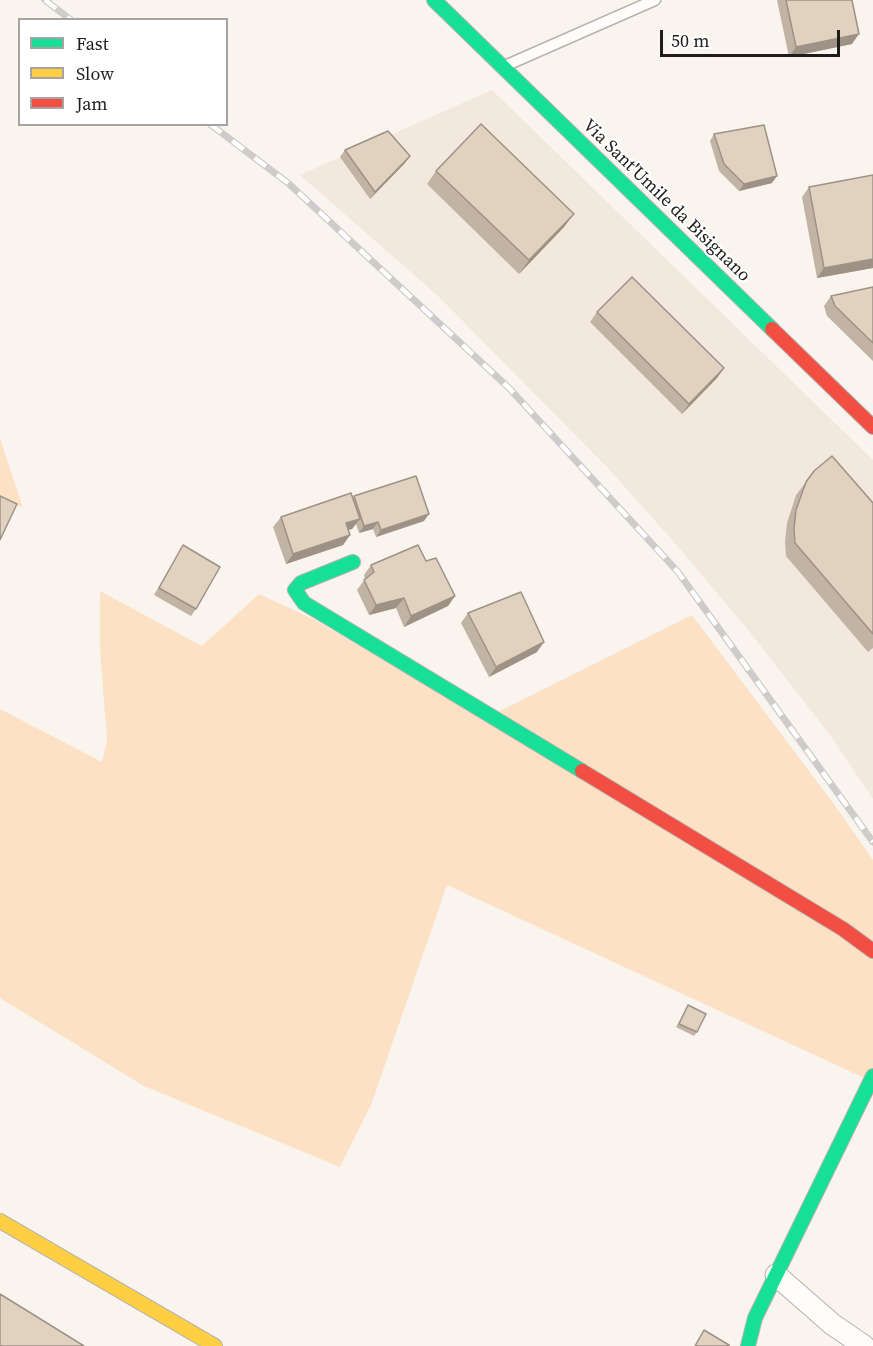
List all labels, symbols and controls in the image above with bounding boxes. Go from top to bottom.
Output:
legend [18,18,228,126]
scale bar [663,18,843,56]
text: 50 m [671,28,709,53]
text: Fast [76,31,109,56]
text: Slow [76,61,114,86]
text: Jam [76,91,108,116]
street label: Via Sant'Umile da Bisignano [578,115,754,287]

